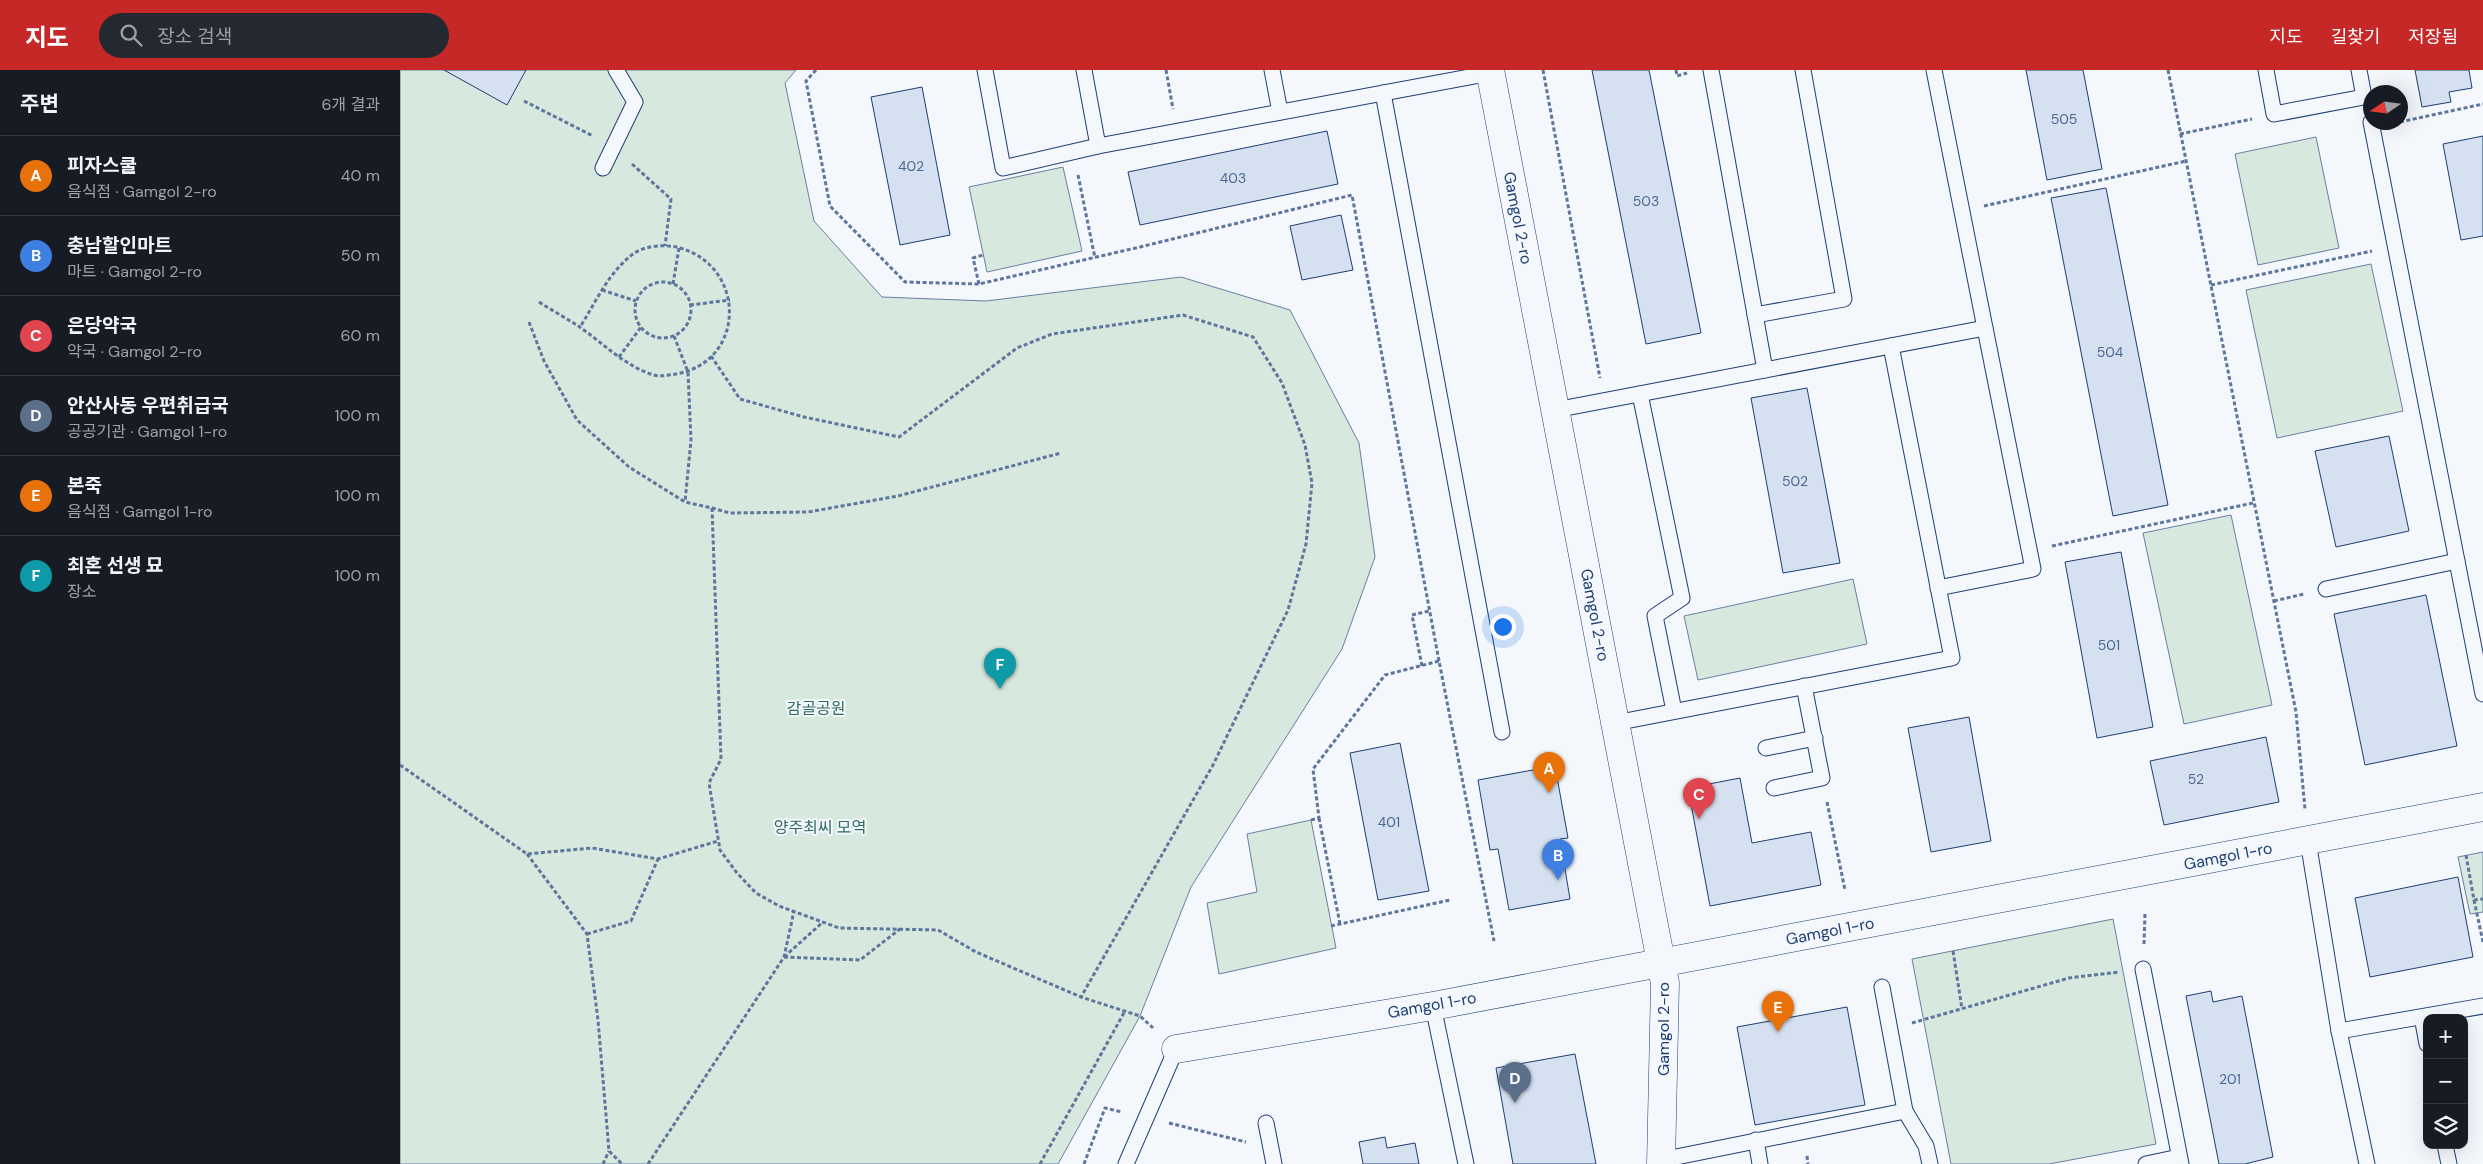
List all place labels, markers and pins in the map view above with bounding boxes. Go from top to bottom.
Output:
pin: F [984,648,1016,689]
pin: A [1533,752,1565,793]
pin: C [1683,778,1715,819]
pin: B [1542,839,1574,880]
pin: E [1762,991,1794,1032]
pin: D [1499,1062,1531,1103]

